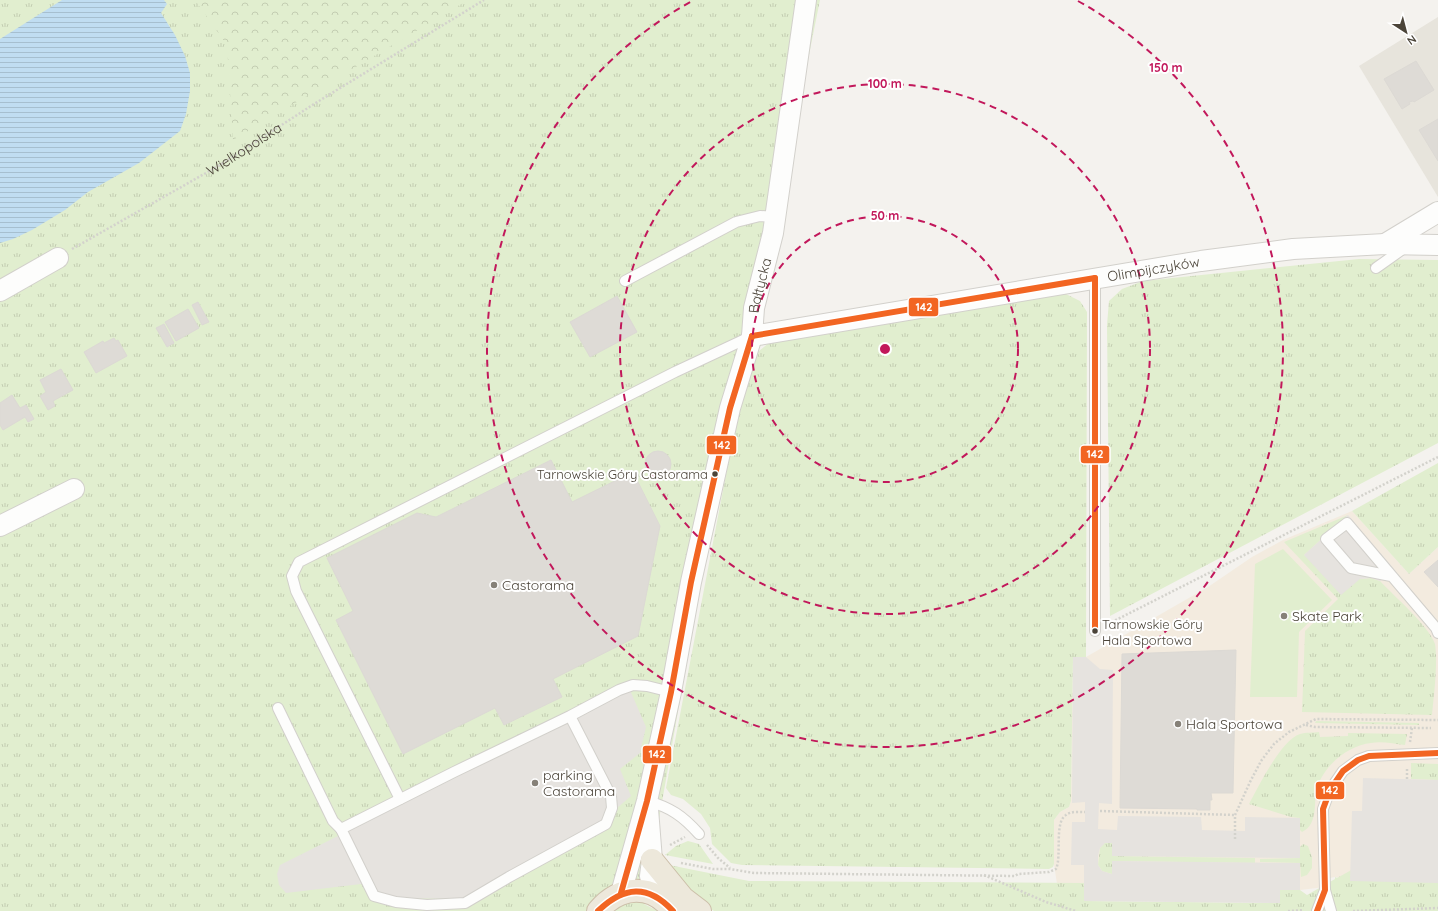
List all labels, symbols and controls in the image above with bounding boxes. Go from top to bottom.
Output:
north arrow [1386,12,1426,52]
text: N [1404,32,1419,48]
text: 150 m [1149,60,1183,75]
text: 100 m [868,76,902,91]
street label: Wielkopolska [203,118,285,180]
text: 50 m [871,208,899,223]
street label: Olimpijczyków [1106,252,1201,286]
street label: Bałtycka [745,256,775,314]
line badge: 142 [908,297,939,317]
text: 142 [915,300,933,314]
centre of rings [878,342,892,356]
line badge: 142 [706,435,737,455]
text: 142 [713,438,731,452]
line badge: 142 [1080,445,1110,464]
text: 142 [1086,447,1104,461]
place label: Tarnowskie Góry Castorama [537,466,708,482]
marker: Tarnowskie Góry Castorama [710,469,720,479]
place label: Castorama [502,576,574,594]
marker: Castorama [489,580,499,590]
place label: Skate Park [1292,607,1362,625]
marker: Skate Park [1279,611,1289,621]
place label: Tarnowskie Góry Hala Sportowa [1102,616,1203,648]
marker: Tarnowskie Góry Hala Sportowa [1090,626,1100,636]
place label: Hala Sportowa [1186,715,1283,733]
marker: Hala Sportowa [1173,719,1183,729]
line badge: 142 [642,745,672,764]
text: 142 [648,747,666,761]
place label: parking Castorama [543,766,615,800]
marker: parking Castorama [530,778,540,788]
line badge: 142 [1315,781,1345,800]
text: 142 [1321,783,1339,797]

